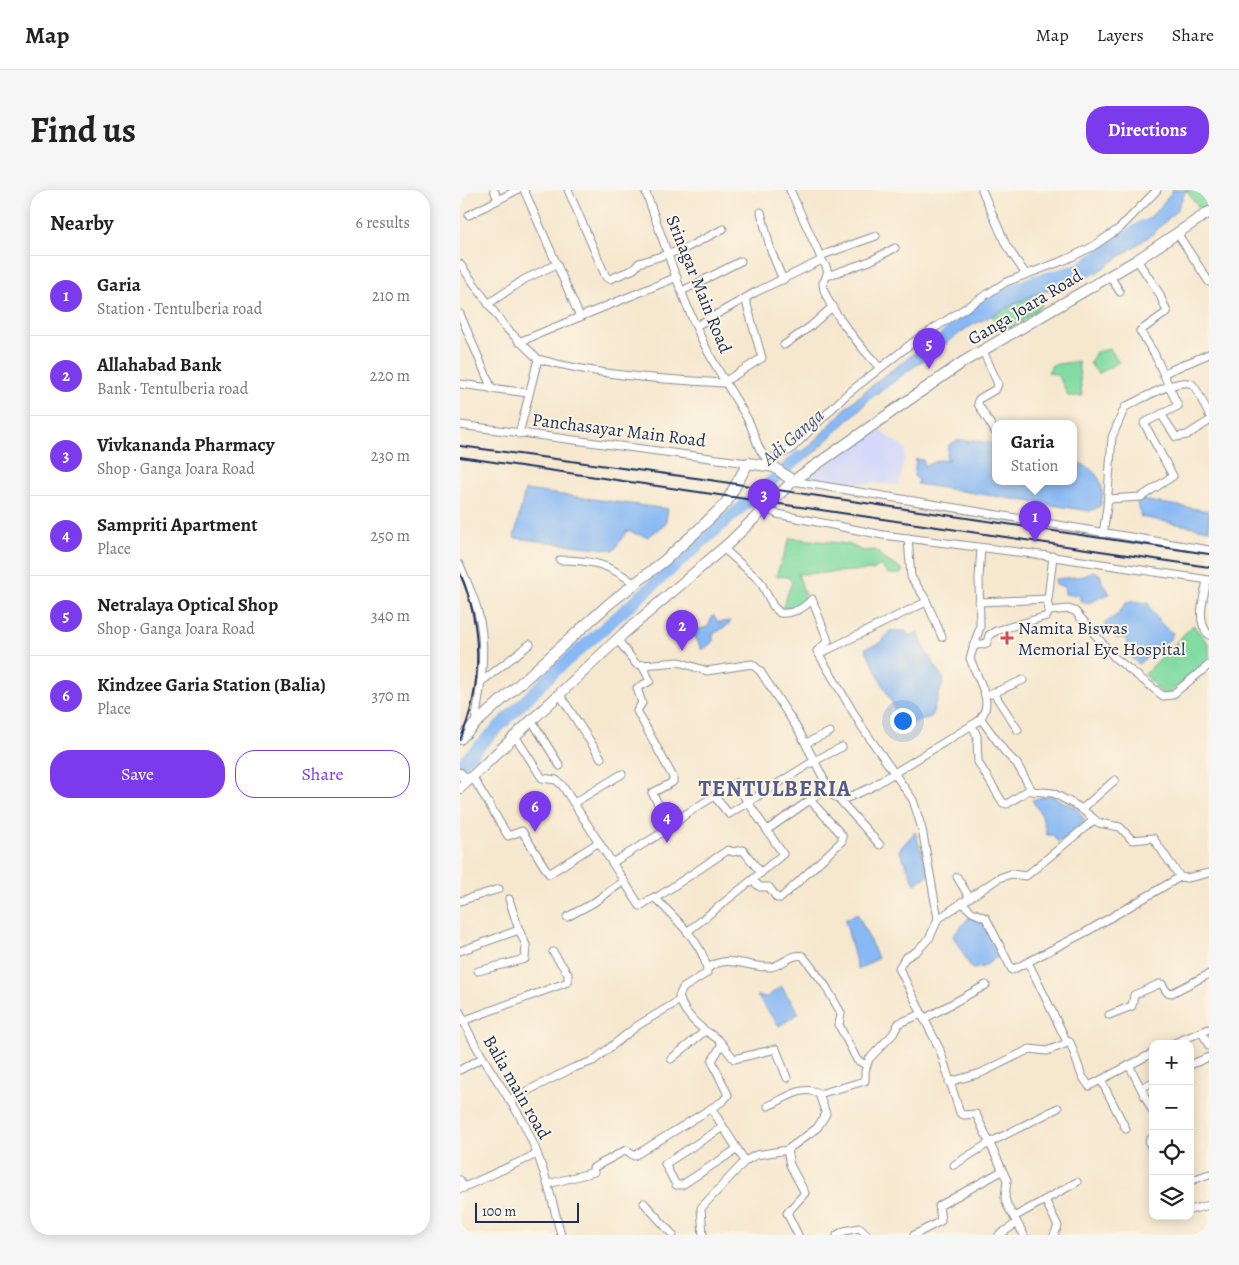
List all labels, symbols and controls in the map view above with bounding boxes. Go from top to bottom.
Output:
text: Map [25,19,69,51]
text: Map [1036,23,1069,47]
text: Layers [1097,23,1144,47]
text: Share [1172,23,1214,47]
text: Find us [30,106,136,154]
button: Directions [1086,106,1209,154]
text: Nearby [50,209,113,237]
text: 6 results [356,212,410,234]
street label: Srinagar Main Road [660,212,738,357]
street label: Ganga Joara Road [963,263,1087,351]
text: Garia [97,272,141,298]
text: 1 [63,285,69,307]
text: 210 m [372,285,410,307]
text: Station · Tentulberia road [97,298,262,320]
pin: 5 [913,328,945,369]
text: Allahabad Bank [97,352,221,378]
text: 2 [62,365,70,387]
text: 220 m [370,365,410,387]
text: Bank · Tentulberia road [97,378,248,400]
water label: Adi Ganga [756,403,830,472]
street label: Panchasayar Main Road [531,407,708,453]
popup [992,420,1077,485]
text: Garia [1011,429,1055,455]
text: Vivkananda Pharmacy [97,432,275,458]
text: 3 [63,445,69,467]
text: 230 m [371,445,410,467]
text: Station [1011,455,1058,477]
text: Shop · Ganga Joara Road [97,458,255,480]
pin: 3 [748,479,780,520]
pin: 1 [1019,501,1051,542]
text: Sampriti Apartment [97,512,257,538]
text: 4 [62,525,70,547]
text: 250 m [371,525,410,547]
text: Place [97,538,131,560]
text: Netralaya Optical Shop [97,592,278,618]
text: 5 [63,605,69,627]
text: 340 m [371,605,410,627]
pin: 2 [666,610,698,651]
place label: Namita Biswas Memorial Eye Hospital [1018,616,1186,661]
text: Shop · Ganga Joara Road [97,618,255,640]
marker: Namita Biswas Memorial Eye Hospital [1000,631,1014,645]
text: Kindzee Garia Station (Balia) [97,672,326,698]
text: 6 [62,685,70,707]
text: 370 m [372,685,410,707]
text: Place [97,698,131,720]
your location [890,708,916,734]
button: Save [50,750,225,798]
button: Share [235,750,410,798]
district label: TENTULBERIA [698,774,852,804]
pin: 6 [519,791,551,832]
pin: 4 [651,802,683,843]
street label: Balia main road [478,1031,557,1144]
map controls [1149,1040,1194,1220]
button: + [1149,1040,1194,1085]
button: − [1149,1085,1194,1130]
button: locate [1149,1130,1194,1175]
button: layers [1149,1175,1194,1220]
scale bar [475,1200,579,1223]
text: 100 m [482,1202,516,1221]

